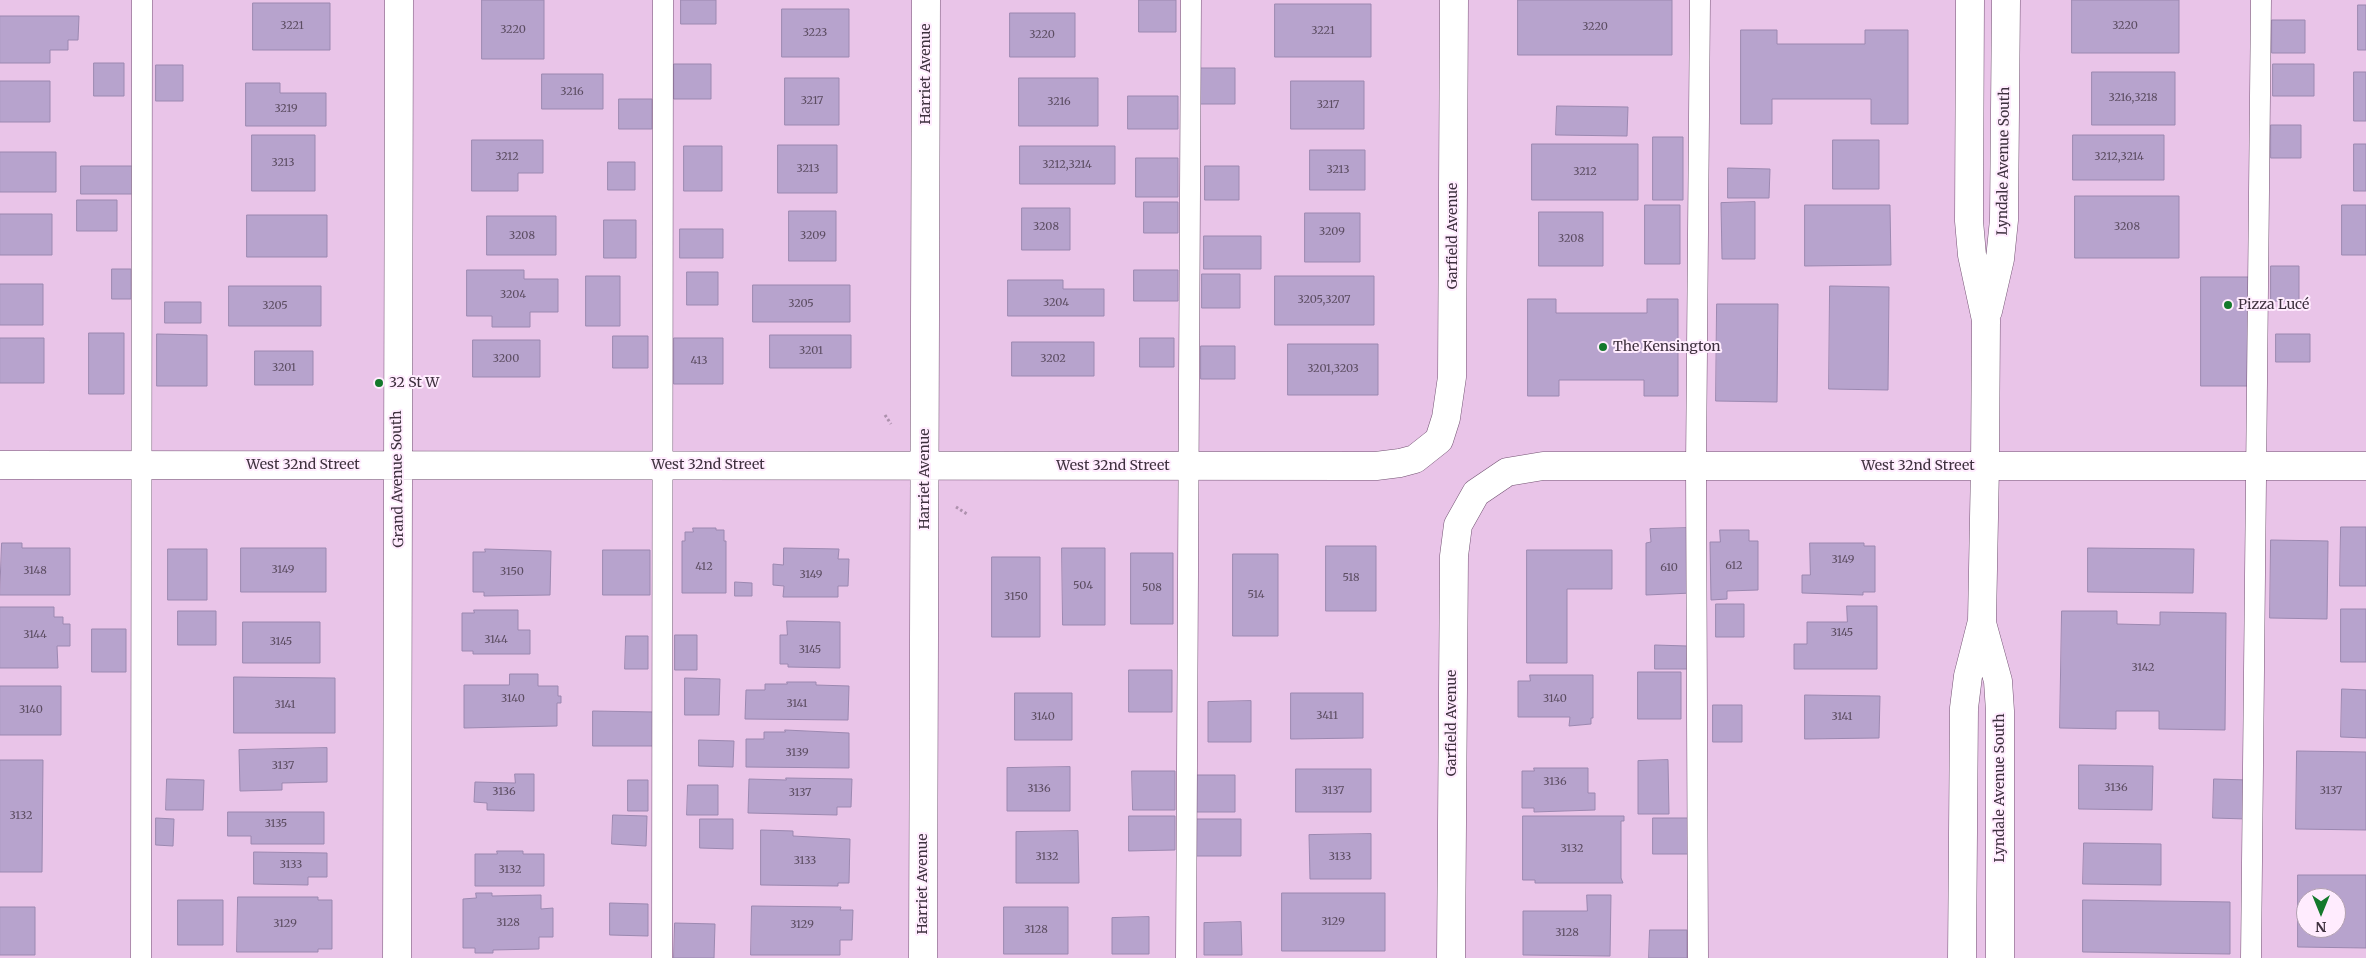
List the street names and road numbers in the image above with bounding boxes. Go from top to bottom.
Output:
street label: Harriet Avenue [918,23,934,125]
street label: Lyndale Avenue South [1994,86,2014,236]
street label: Garfield Avenue [1445,183,1461,289]
street label: Grand Avenue South [388,410,408,548]
street label: Harriet Avenue [917,428,933,530]
street label: West 32nd Street [246,457,360,473]
street label: West 32nd Street [651,457,765,473]
street label: West 32nd Street [1056,458,1170,474]
street label: West 32nd Street [1861,458,1975,474]
street label: Garfield Avenue [1444,670,1460,776]
street label: Lyndale Avenue South [1992,714,2008,862]
street label: Harriet Avenue [915,833,931,935]

